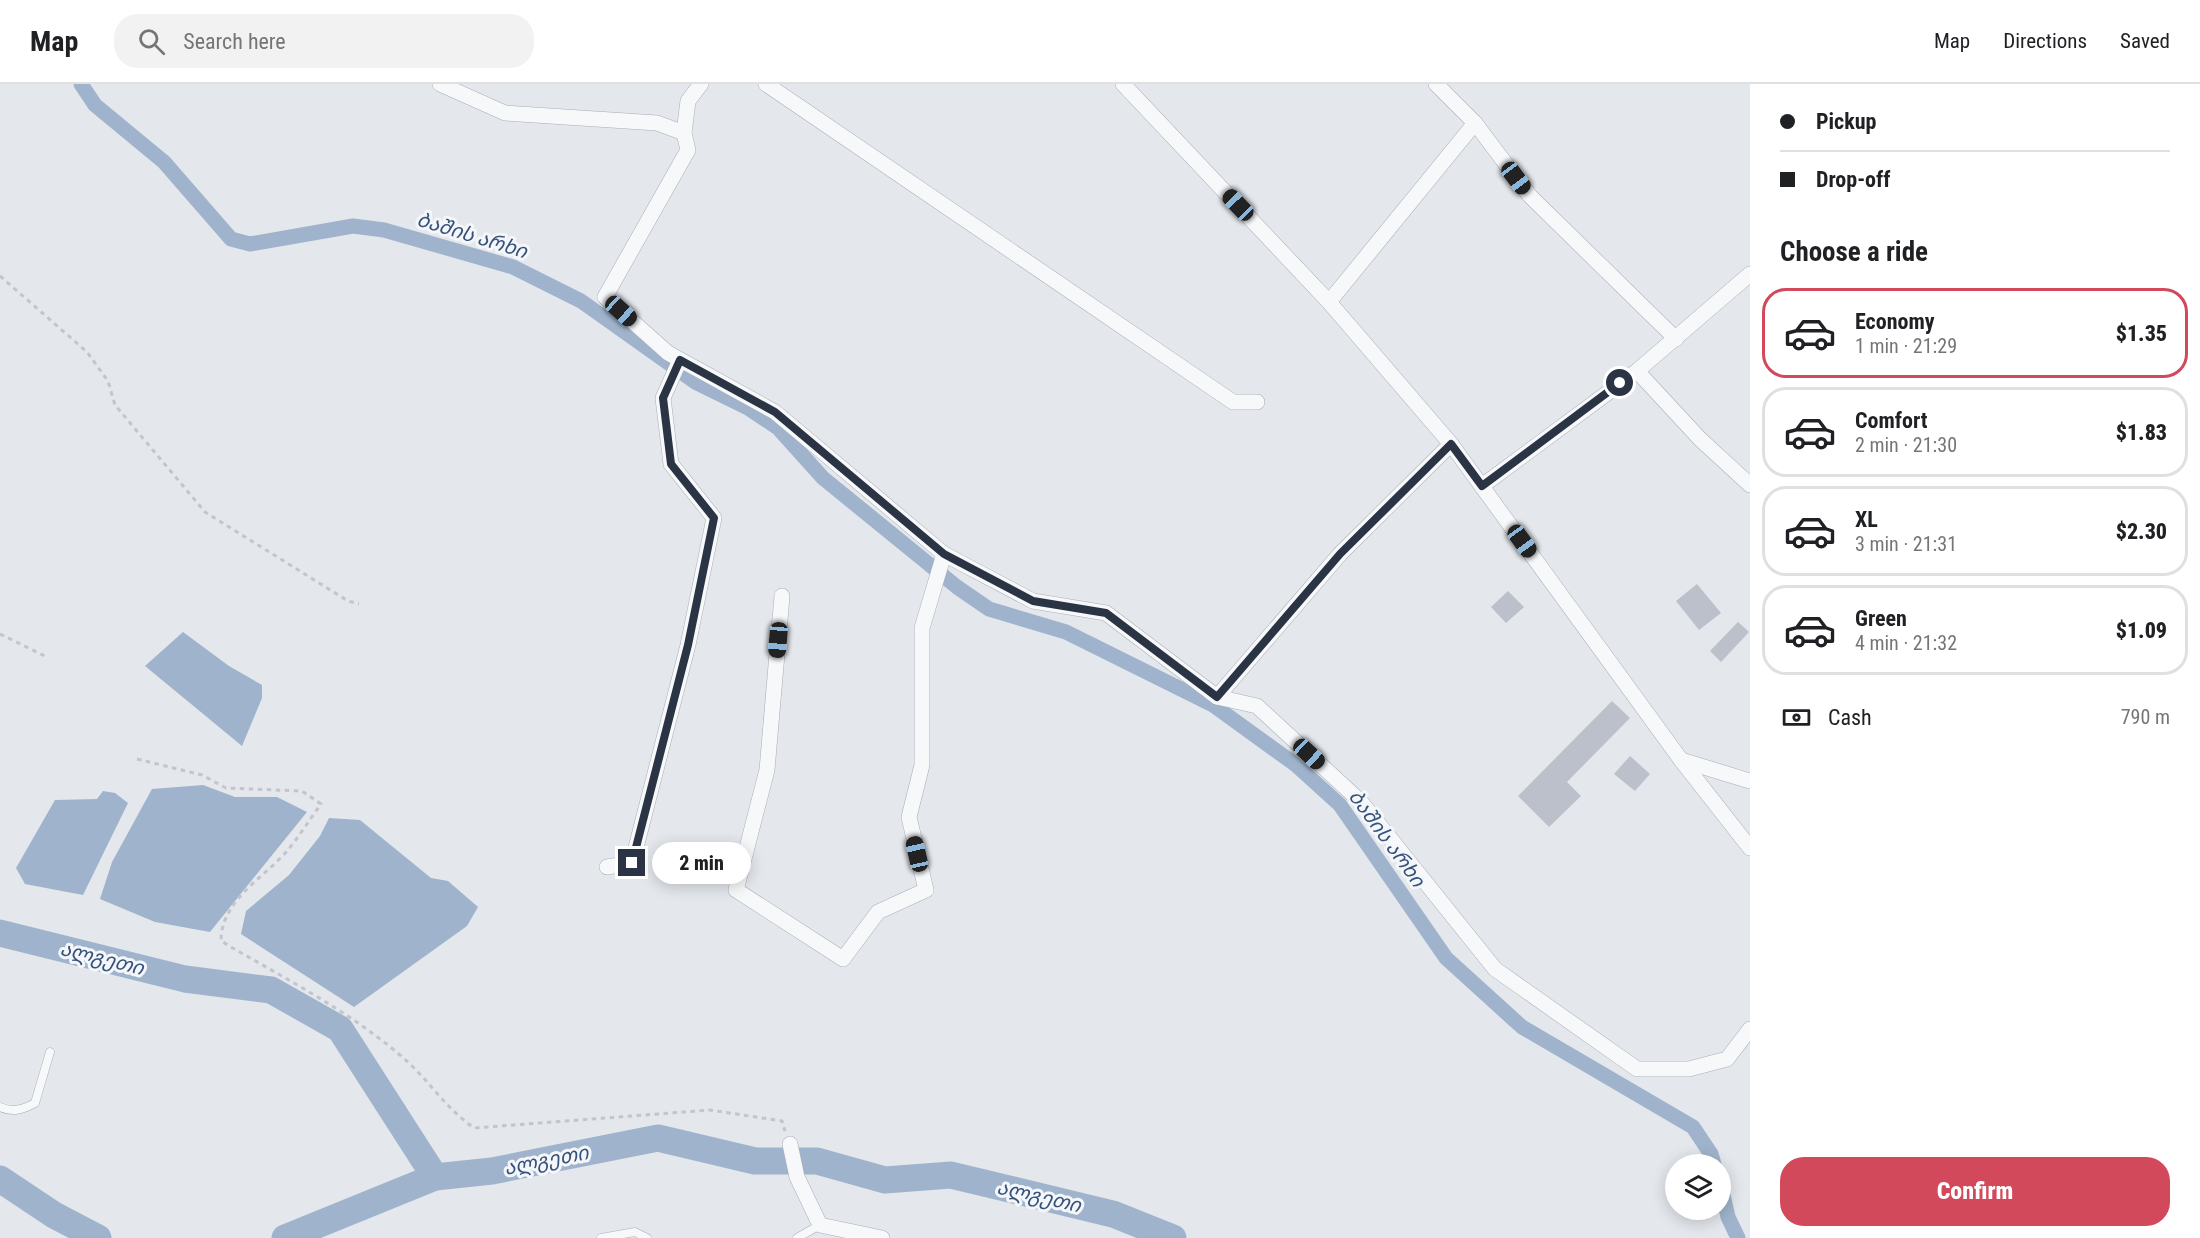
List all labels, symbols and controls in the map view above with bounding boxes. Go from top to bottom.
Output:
search box [114,14,534,68]
text: Map [30,25,78,58]
icon: search [135,25,168,58]
text: Search here [183,29,286,54]
text: Map [1934,29,1970,53]
text: Directions [2003,29,2087,53]
text: Saved [2120,29,2170,53]
text: Pickup [1816,109,1876,134]
car [1498,158,1534,198]
text: Drop-off [1816,167,1890,192]
car [1219,186,1257,224]
water label: ბაშის არხი [414,207,531,264]
text: Choose a ride [1780,236,1928,268]
car [602,292,640,330]
icon: car [1783,306,1837,360]
text: Economy [1855,309,1935,334]
text: $1.35 [2116,321,2167,346]
text: 1 min · 21:29 [1855,334,1957,358]
route start [1606,369,1633,396]
icon: car [1783,405,1837,459]
text: Comfort [1855,408,1928,433]
text: $1.83 [2116,420,2167,445]
text: 2 min · 21:30 [1855,433,1957,457]
icon: car [1783,504,1837,558]
text: XL [1855,507,1878,532]
text: $2.30 [2116,519,2167,544]
car [1504,521,1540,561]
text: 3 min · 21:31 [1855,532,1957,556]
icon: car [1783,603,1837,657]
text: Green [1855,606,1907,631]
text: $1.09 [2116,618,2167,643]
car [767,621,789,659]
text: 4 min · 21:32 [1855,631,1957,655]
icon: cash [1780,701,1813,734]
text: Cash [1828,705,1872,730]
text: 790 m [2121,705,2170,729]
car [1290,735,1328,773]
water label: ბაშის არხი [1344,785,1431,892]
car [904,834,930,874]
callout: 2 min [653,842,752,884]
route end [618,849,645,876]
text: 2 min [679,851,724,875]
water label: ალგეთი [58,936,148,980]
water label: ალგეთი [502,1140,592,1180]
map controls [1665,1154,1731,1220]
button: layers [1665,1154,1731,1220]
button: Confirm [1780,1157,2170,1226]
water label: ალგეთი [995,1175,1085,1218]

